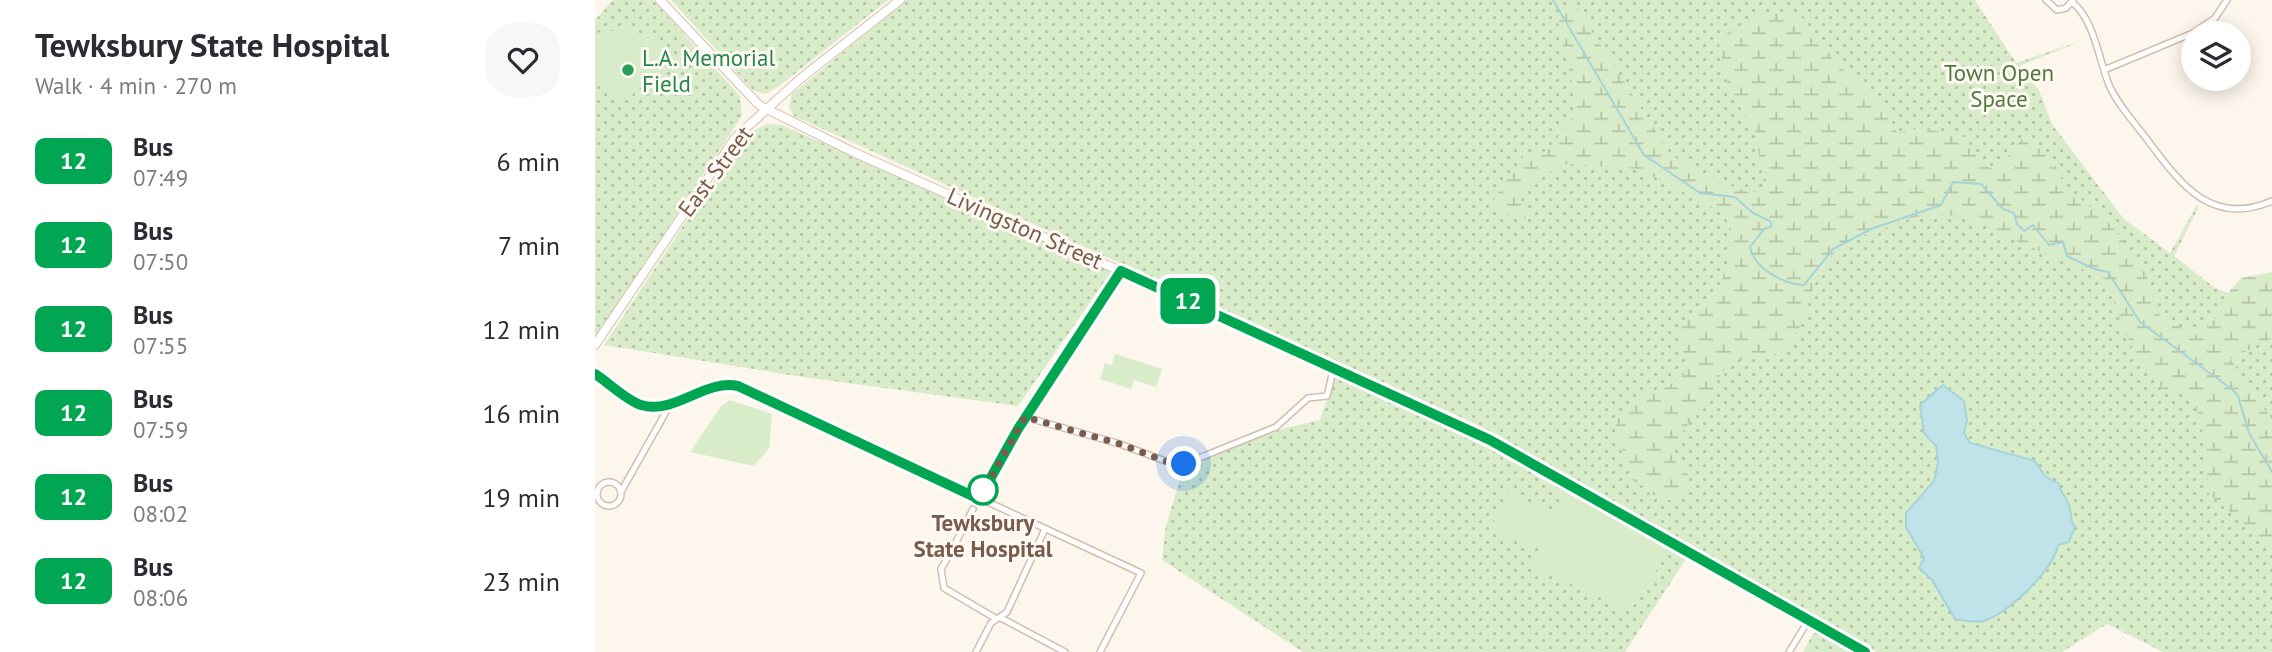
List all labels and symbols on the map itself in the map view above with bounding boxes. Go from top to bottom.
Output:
place label: L.A. Memorial Field [642,43,775,98]
park label: Town Open Space [1944,58,2054,113]
marker: L.A. Memorial Field [620,62,636,78]
street label: East Street [671,120,759,222]
street label: Livingston Street [943,181,1107,275]
line badge: 12 [1157,278,1219,324]
your location [1166,446,1201,481]
marker: Tewksbury State Hospital [968,475,998,505]
place label: Tewksbury State Hospital [914,508,1053,563]

